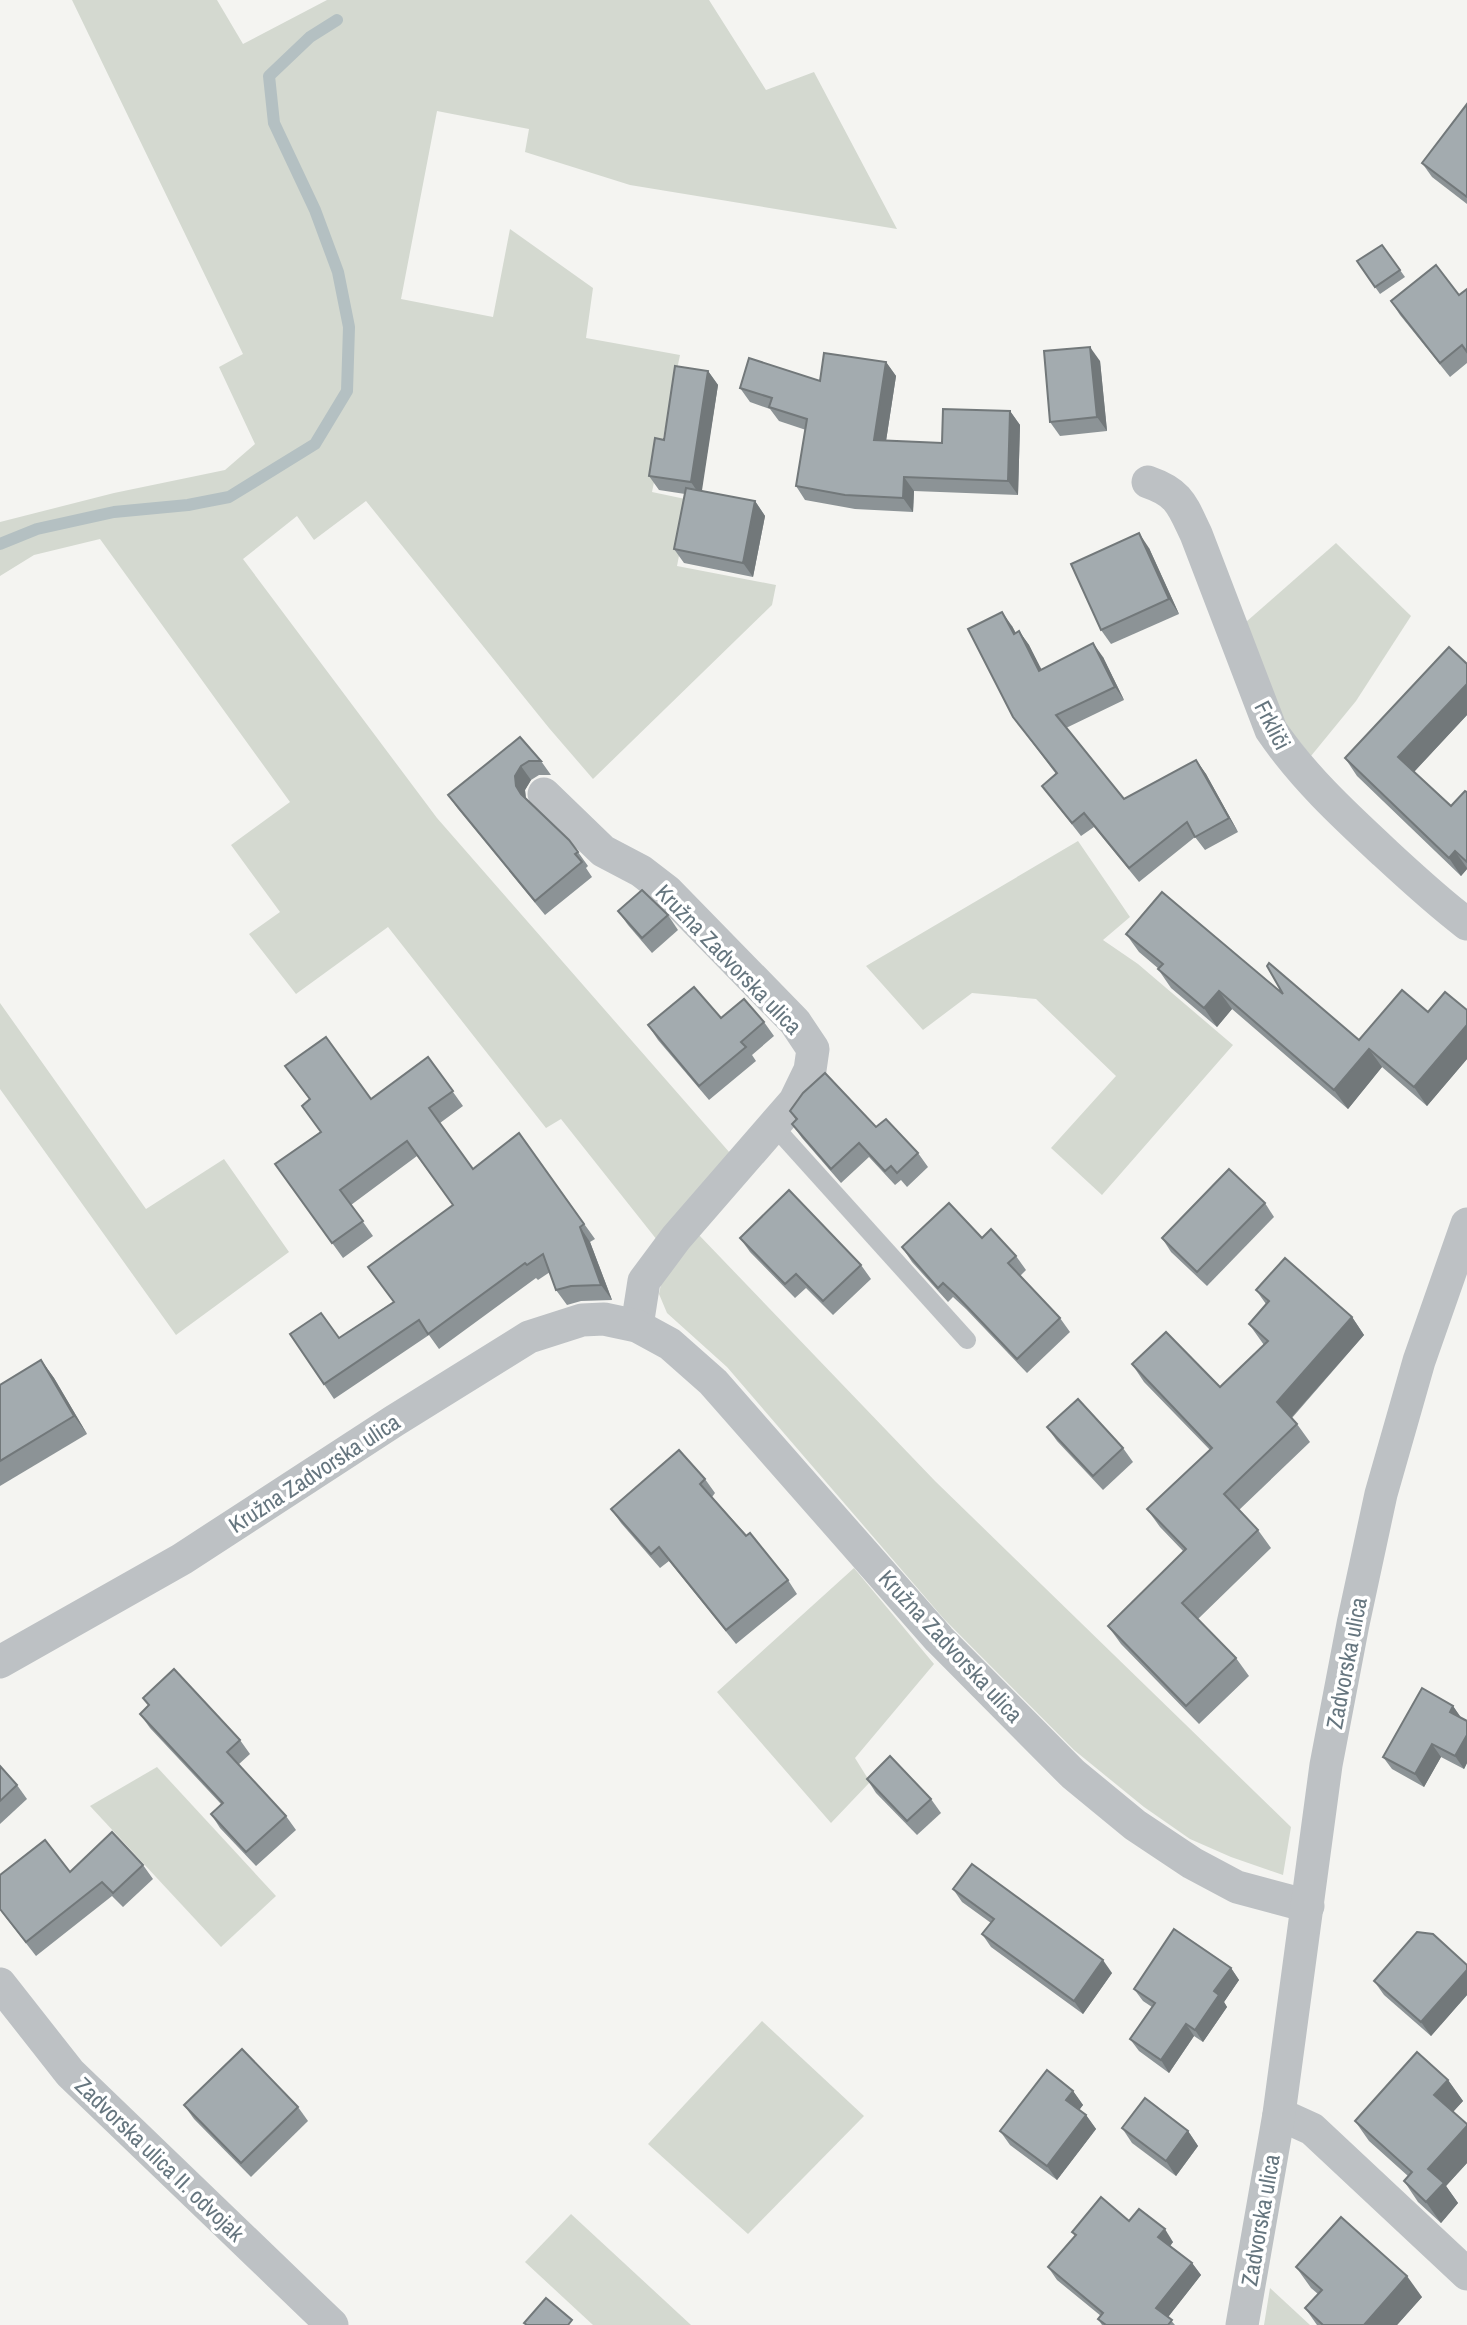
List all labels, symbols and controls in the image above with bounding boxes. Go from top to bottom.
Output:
street label: Frkliči [1248,695,1298,755]
street label: Kružna Zadvorska ulica [649,877,809,1041]
street label: Kružna Zadvorska ulica [222,1406,406,1540]
street label: Kružna Zadvorska ulica [872,1563,1030,1729]
street label: Zadvorska ulica [1318,1594,1374,1731]
street label: Zadvorska ulica II. odvojak [69,2070,252,2248]
street label: Zadvorska ulica [1233,2151,1287,2288]

